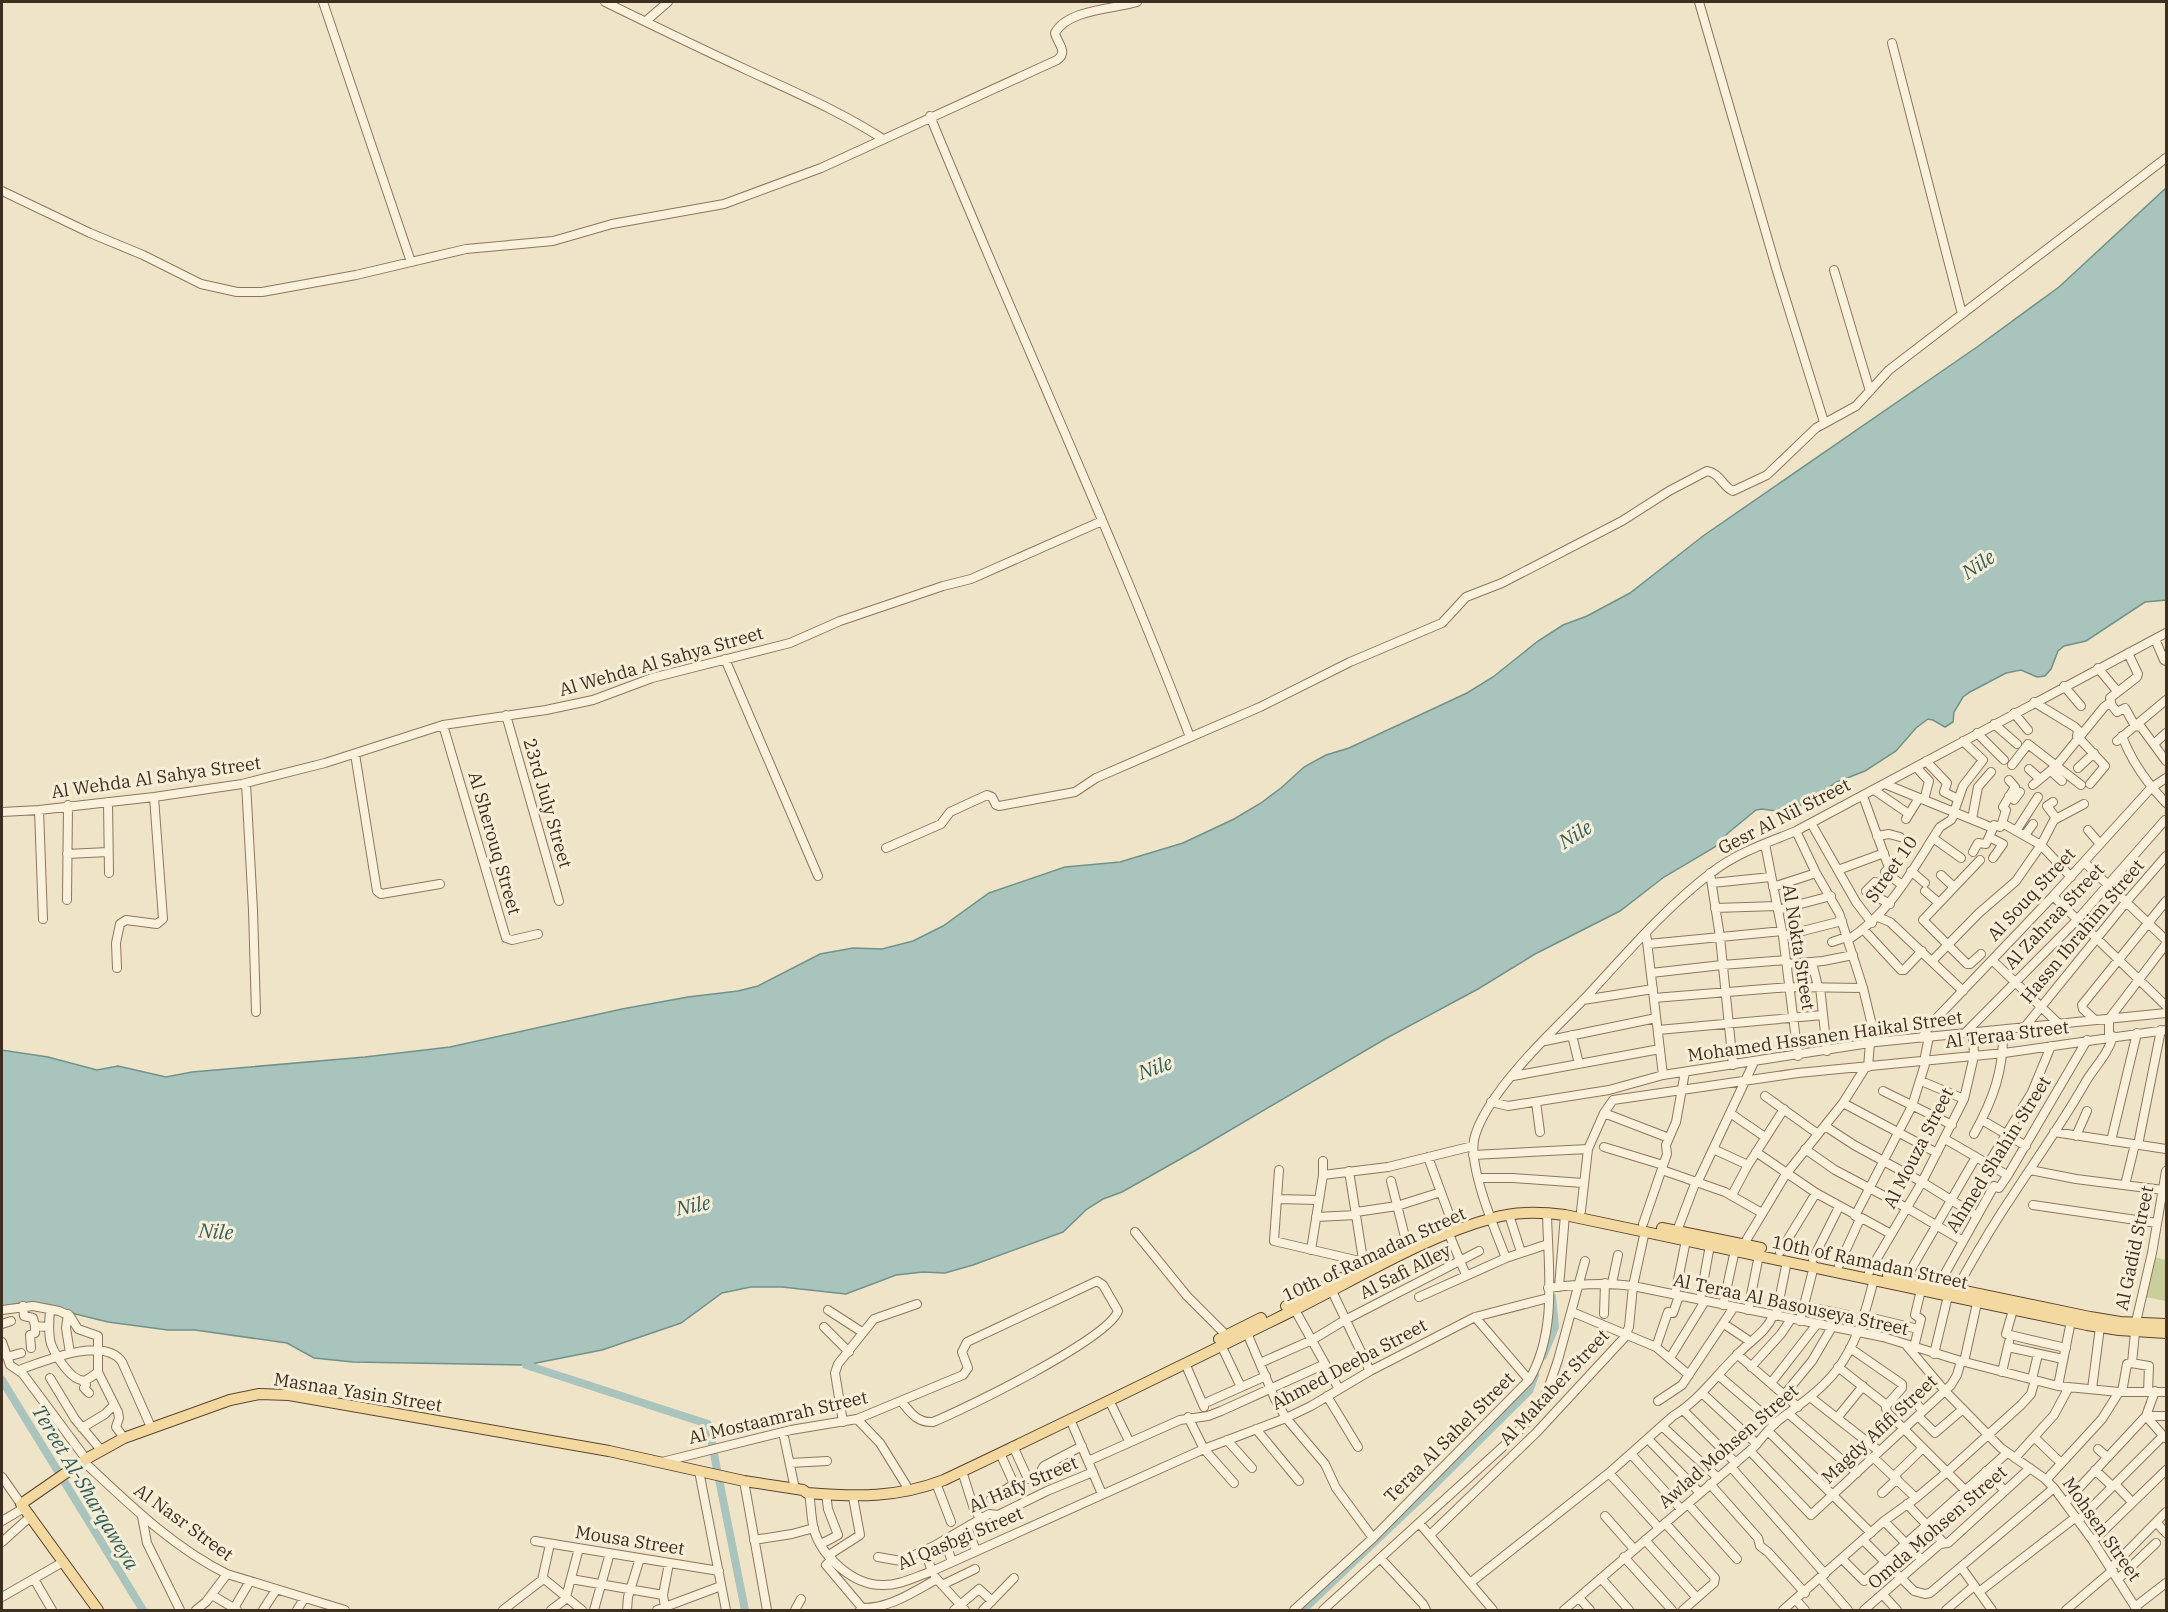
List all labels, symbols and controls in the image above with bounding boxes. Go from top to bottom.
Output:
water label: Nile [1955,543,2000,585]
street label: Al Wehda Al Sahya Street [556,621,766,701]
street label: 23rd July Street [519,736,577,870]
street label: Al Wehda Al Sahya Street [50,751,262,803]
street label: Al Sherouq Street [464,769,526,917]
street label: Gesr Al Nil Street [1714,773,1854,859]
water label: Nile [1552,813,1597,855]
street label: Street 10 [1860,831,1922,907]
street label: Al Souq Street [1982,843,2080,945]
street label: Hassn Ibrahim Street [2015,854,2149,1008]
street label: Al Zahraa Street [1999,858,2109,974]
street label: Al Nokta Street [1778,882,1820,1012]
street label: Mohamed Hssanen Haikal Street [1686,1005,1964,1067]
street label: Al Teraa Street [1944,1015,2070,1053]
water label: Nile [1133,1048,1176,1086]
street label: Ahmed Shahin Street [1940,1071,2056,1237]
street label: Al Mouza Street [1878,1084,1958,1212]
street label: Al Gadid Street [2110,1183,2158,1313]
water label: Nile [672,1188,713,1222]
street label: 10th of Ramadan Street [1279,1201,1469,1307]
water label: Nile [197,1216,234,1246]
street label: 10th of Ramadan Street [1770,1230,1970,1294]
street label: Al Safi Alley [1355,1238,1455,1304]
street label: Al Teraa Al Basouseya Street [1671,1268,1911,1340]
street label: Ahmed Deeba Street [1267,1313,1431,1415]
street label: Al Makaber Street [1494,1324,1614,1450]
street label: Masnaa Yasin Street [272,1367,444,1417]
street label: Teraa Al Sahel Street [1379,1367,1519,1507]
street label: Magdy Afifi Street [1816,1370,1942,1488]
street label: Awlad Mohsen Street [1653,1379,1803,1513]
street label: Al Mostaamrah Street [686,1385,870,1449]
water label: Tereet Al-Sharqaweya [26,1400,146,1575]
street label: Al Hafy Street [965,1451,1081,1517]
street label: Omda Mohsen Street [1863,1460,2011,1594]
street label: Mohsen Street [2058,1473,2146,1585]
street label: Al Nasr Street [130,1478,238,1566]
street label: Al Qasbgi Street [894,1501,1026,1575]
street label: Mousa Street [574,1520,686,1560]

